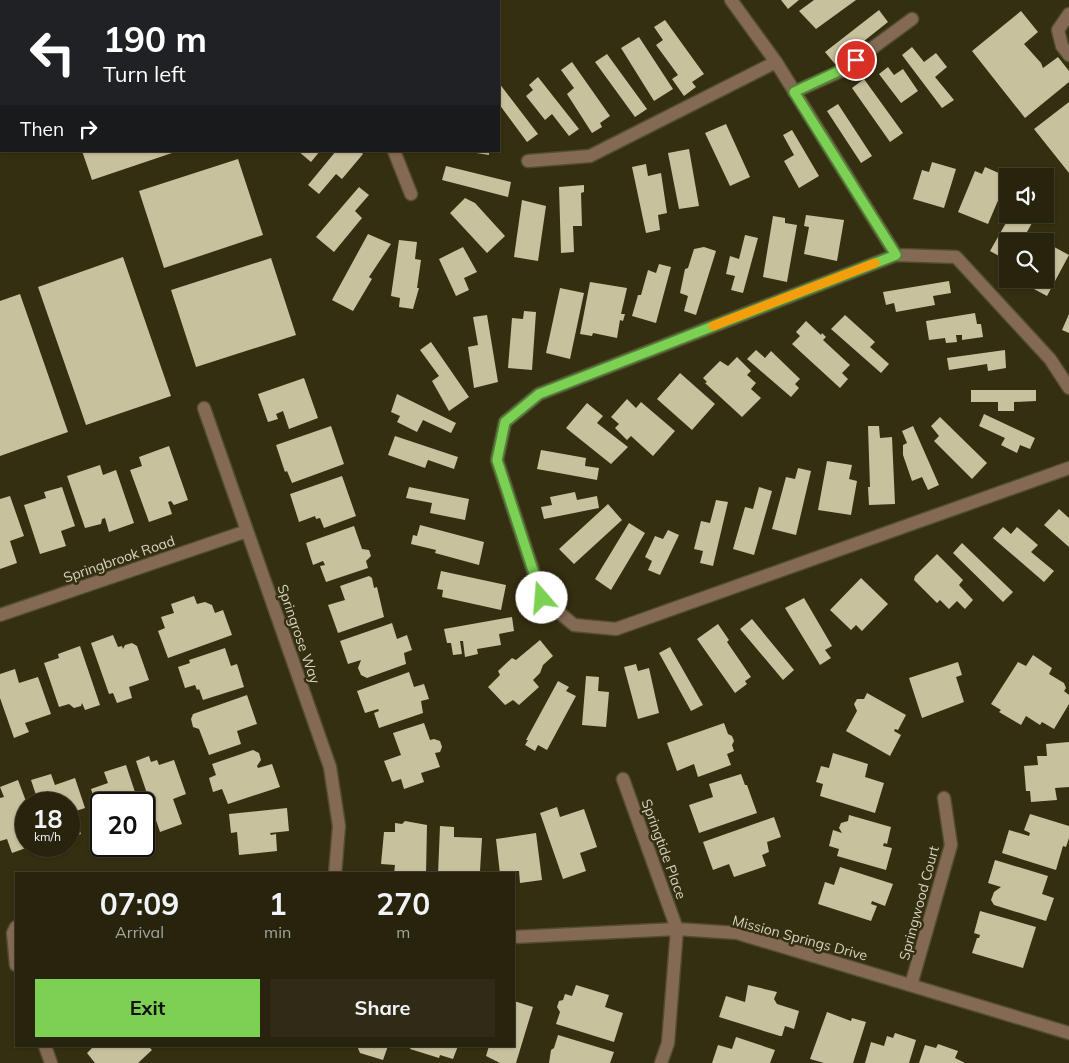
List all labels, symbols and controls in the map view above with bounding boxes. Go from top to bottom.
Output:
text: 190 m [103,17,207,61]
icon: left [20,20,85,85]
pin [835,39,877,81]
icon: arrive [842,46,870,74]
text: Turn left [103,60,186,88]
icon: right [74,115,102,143]
text: Then [20,117,64,141]
map controls [999,168,1054,288]
button: sound [999,168,1054,223]
button: search [999,233,1054,288]
street label: Springbrook Road [61,531,177,587]
position arrow [515,571,567,623]
street label: Springrose Way [274,582,325,687]
speed limit sign: 20 [90,792,155,857]
street label: Springtide Place [638,796,690,902]
text: 18 [32,803,63,834]
text: km/h [34,829,61,844]
street label: Springwood Court [895,844,943,962]
text: 07:09 [100,885,179,923]
text: 1 [269,885,287,923]
text: 270 [376,885,430,923]
street label: Mission Springs Drive [731,911,869,965]
text: Arrival [115,922,164,942]
text: min [264,922,291,942]
text: m [396,922,410,942]
button: Exit [35,979,260,1037]
button: Share [270,979,495,1037]

